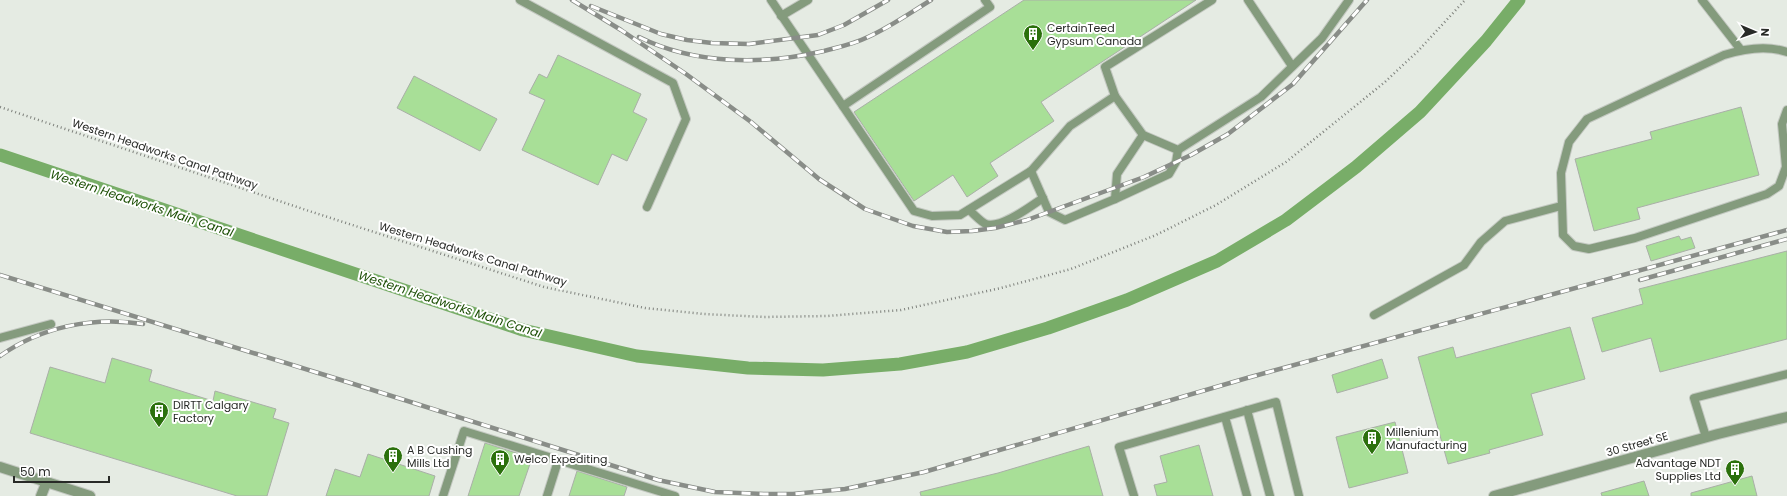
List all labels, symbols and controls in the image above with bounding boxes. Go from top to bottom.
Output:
north arrow [1735,12,1775,52]
place label: CertainTeed Gypsum Canada [1047,20,1142,49]
building icon: CertainTeed Gypsum Canada [1022,23,1044,51]
text: N [1757,28,1773,37]
street label: Western Headworks Canal Pathway [70,115,261,194]
water label: Western Headworks Main Canal [48,165,236,241]
street label: Western Headworks Canal Pathway [377,218,570,290]
water label: Western Headworks Main Canal [356,266,544,342]
place label: DIRTT Calgary Factory [173,397,250,426]
building icon: DIRTT Calgary Factory [148,400,170,428]
place label: Millenium Manufacturing [1386,424,1467,453]
building icon: Millenium Manufacturing [1361,427,1383,455]
street label: 30 Street SE [1604,428,1670,460]
place label: A B Cushing Mills Ltd [407,442,473,471]
building icon: A B Cushing Mills Ltd [382,445,404,473]
building icon: Welco Expediting [489,448,511,476]
place label: Welco Expediting [514,451,607,467]
place label: Advantage NDT Supplies Ltd [1635,455,1721,484]
scale bar [14,458,109,484]
building icon: Advantage NDT Supplies Ltd [1724,458,1746,486]
text: 50 m [20,463,51,480]

